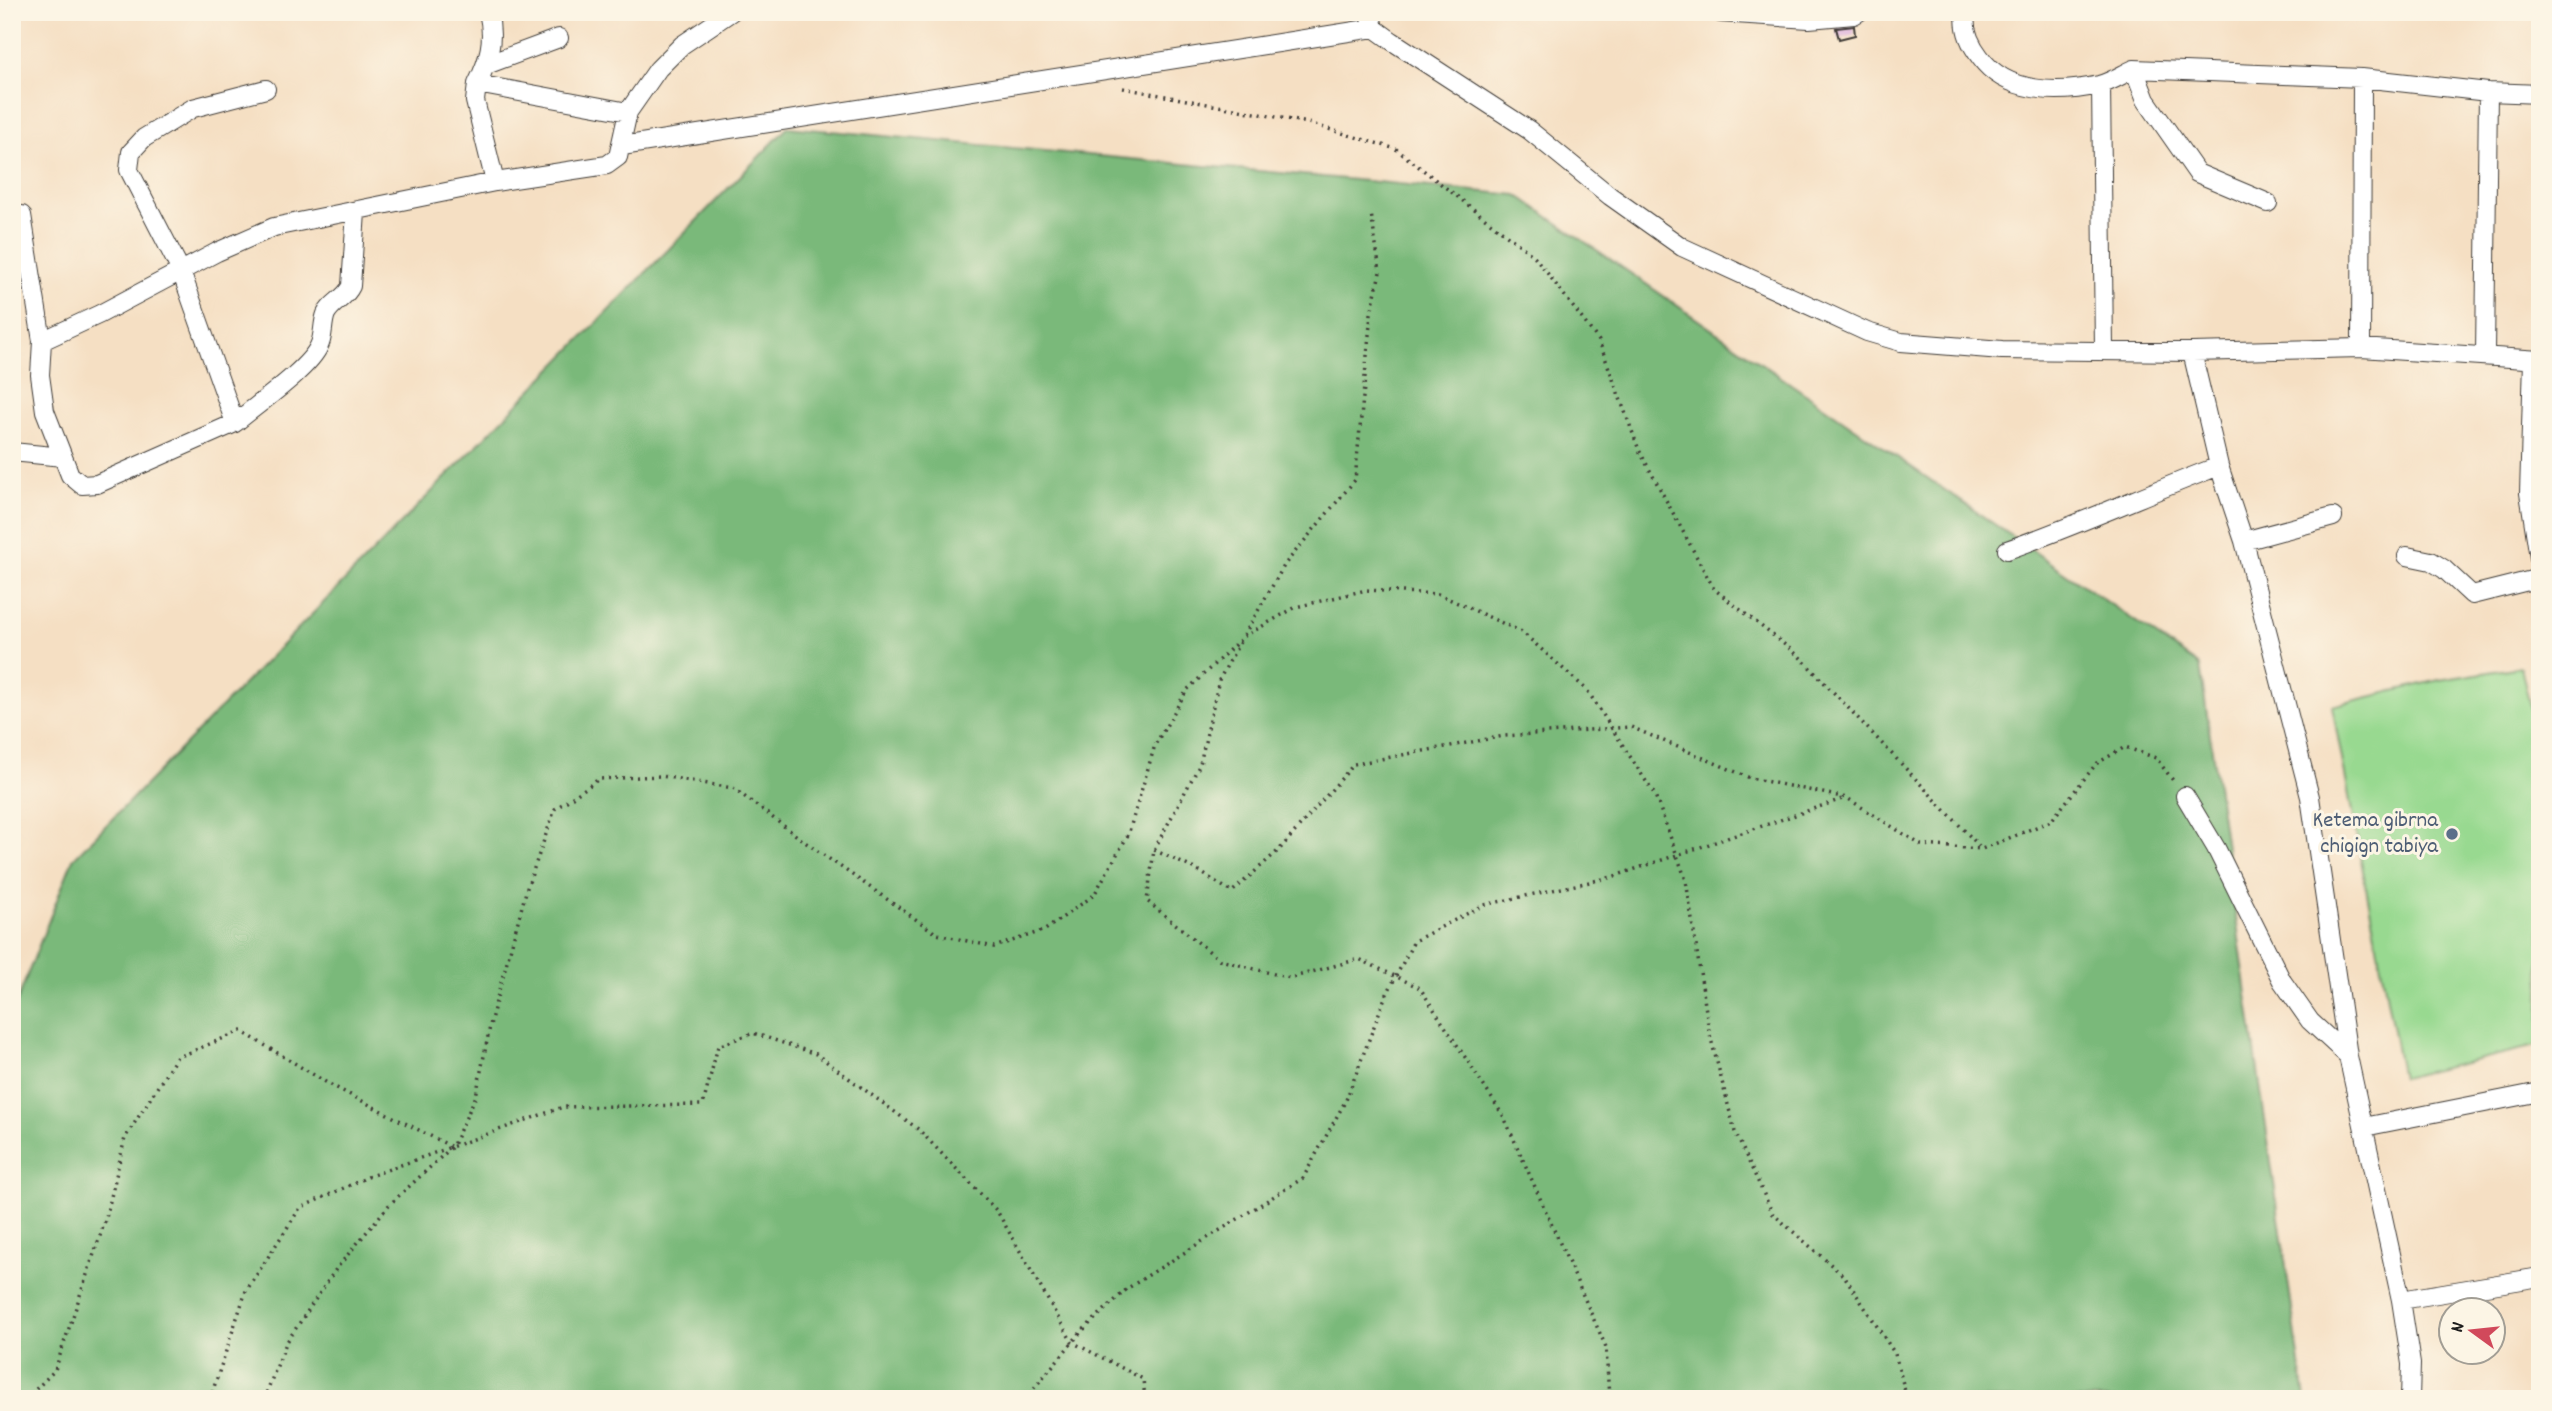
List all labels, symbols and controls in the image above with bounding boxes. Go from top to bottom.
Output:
place label: Ketema gibrna chigign tabiya [2313,805,2439,864]
marker: Ketema gibrna chigign tabiya [2444,826,2460,842]
north arrow [2436,1296,2506,1366]
text: N [2445,1319,2473,1336]

